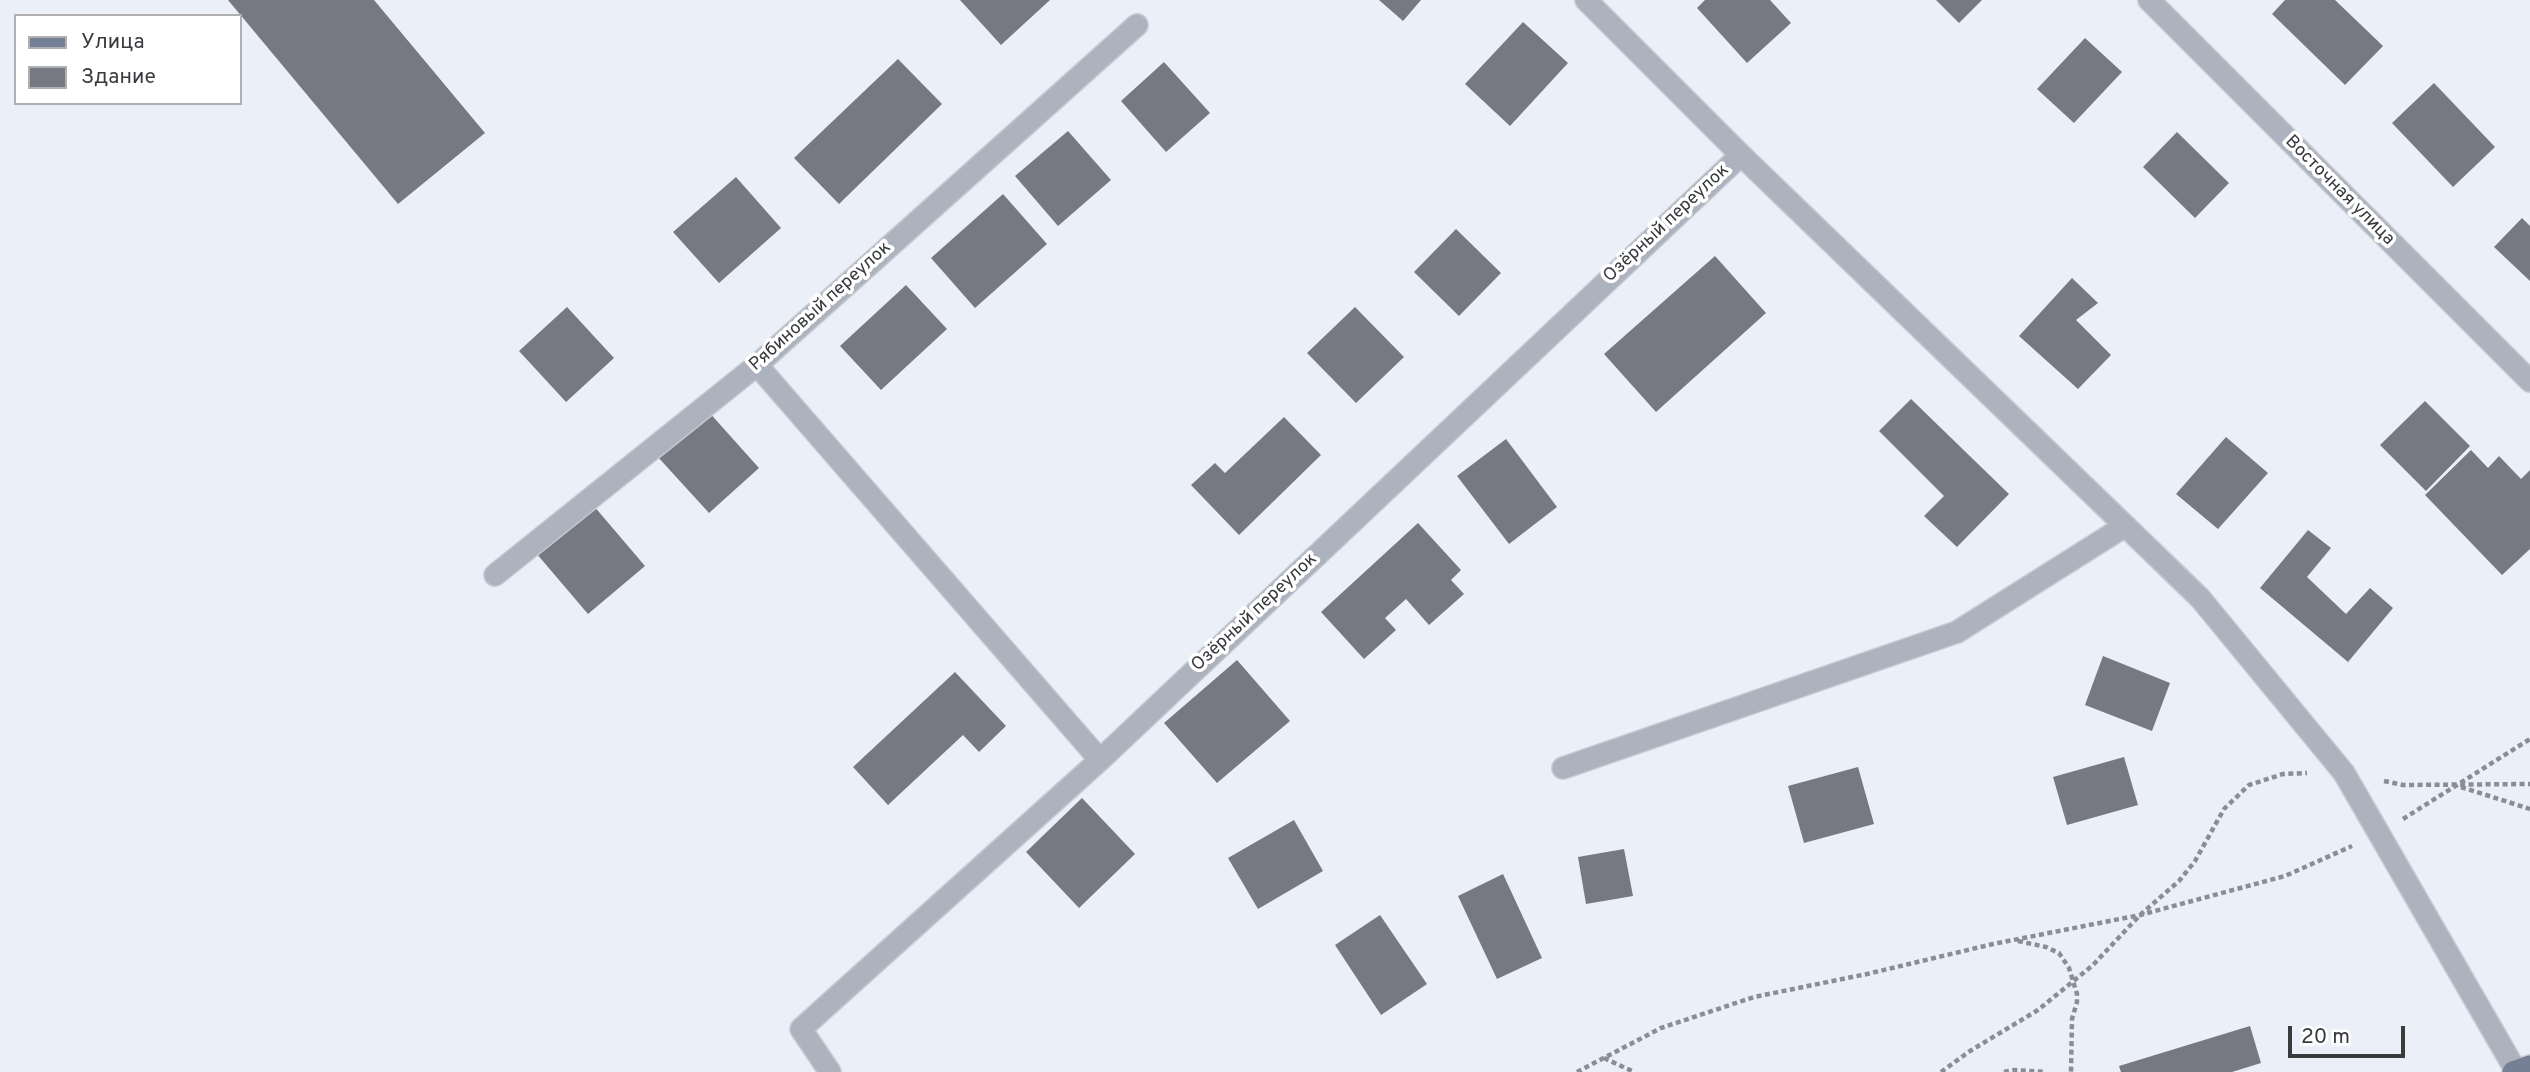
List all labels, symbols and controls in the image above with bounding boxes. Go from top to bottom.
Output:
legend [14,14,242,105]
text: Улица [81,29,145,56]
text: Здание [81,64,156,91]
street label: Восточная улица [2280,132,2398,250]
street label: Озёрный переулок [1600,160,1734,288]
street label: Рябиновый переулок [746,238,896,376]
street label: Озёрный переулок [1188,549,1322,677]
scale bar [2292,1012,2409,1056]
text: 20 m [2301,1024,2350,1051]

